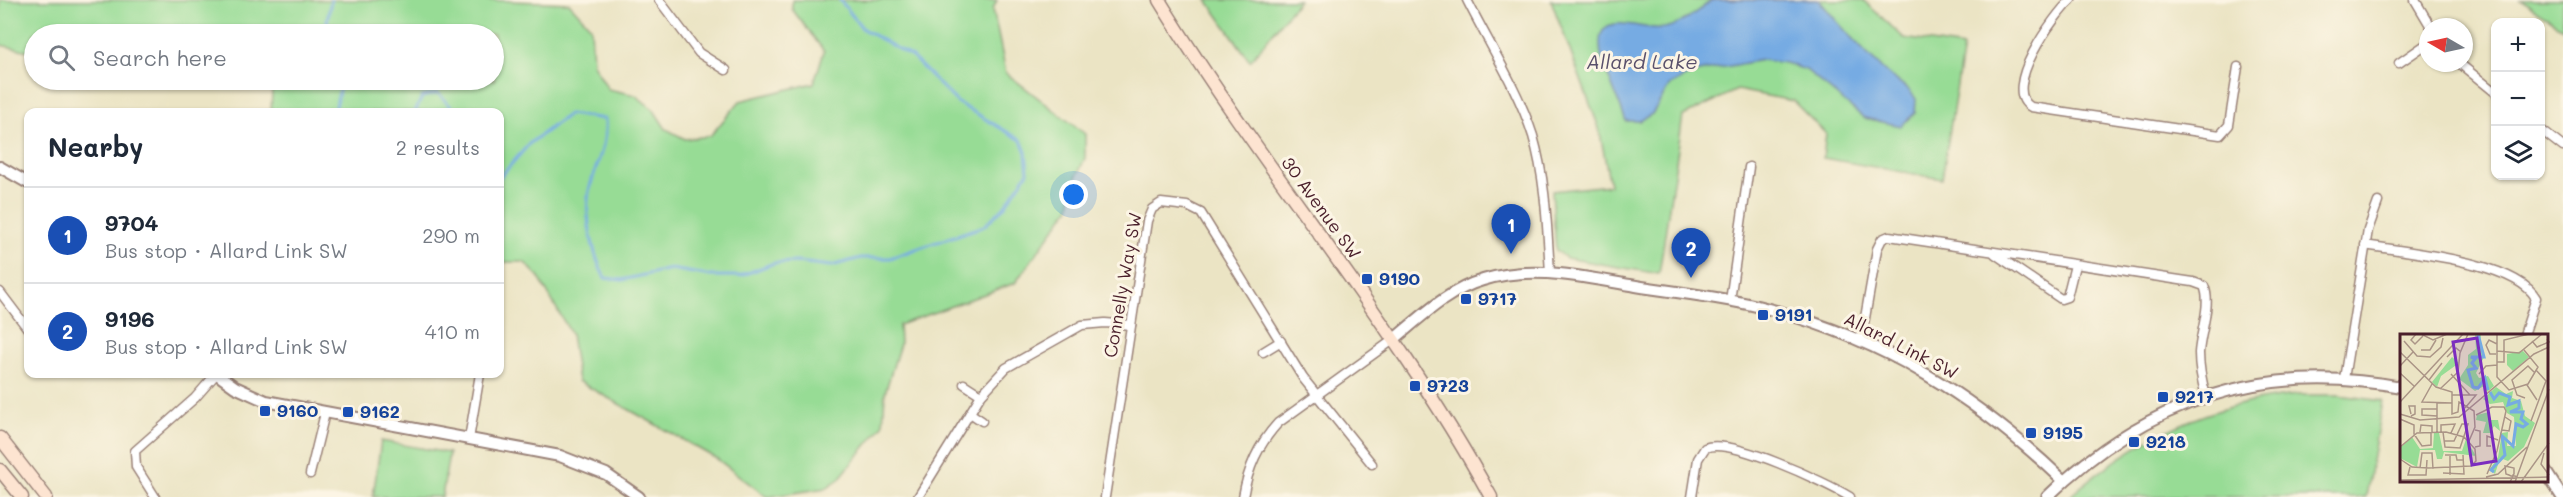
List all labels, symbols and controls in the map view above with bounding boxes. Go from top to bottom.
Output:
north arrow [2419,18,2473,72]
map controls [2491,18,2545,180]
button: + [2491,18,2545,72]
search box [24,24,504,90]
icon: search [45,41,78,74]
text: Search here [93,43,227,72]
water label: Allard Lake [1586,48,1698,74]
button: − [2491,72,2545,126]
button: layers [2491,126,2545,180]
text: Nearby [48,130,143,164]
text: 2 results [396,134,480,160]
street label: 30 Avenue SW [1276,151,1367,264]
your location [1059,180,1088,209]
pin: 1 [1492,204,1530,254]
text: 9704 [105,208,159,237]
street label: Connelly Way SW [1097,210,1147,359]
text: 1 [63,222,72,248]
text: 290 m [422,222,480,248]
pin: 2 [1672,228,1710,278]
text: Bus stop · Allard Link SW [105,237,348,263]
place label: 9190 [1379,266,1421,290]
marker: 9190 [1360,272,1374,286]
place label: 9717 [1478,286,1517,310]
marker: 9717 [1459,292,1473,306]
place label: 9191 [1775,302,1813,326]
text: 9196 [105,304,155,333]
street label: Allard Link SW [1840,306,1963,384]
marker: 9191 [1756,308,1770,322]
text: 2 [62,318,73,344]
text: 410 m [425,318,480,344]
text: Bus stop · Allard Link SW [105,333,348,359]
inset map [2400,334,2548,482]
place label: 9723 [1427,373,1469,397]
marker: 9723 [1408,379,1422,393]
place label: 9217 [2175,384,2214,408]
marker: 9217 [2156,390,2170,404]
place label: 9160 [277,398,319,422]
place label: 9162 [360,399,400,423]
marker: 9160 [258,404,272,418]
marker: 9162 [341,405,355,419]
place label: 9195 [2043,420,2083,444]
marker: 9195 [2024,426,2038,440]
place label: 9218 [2146,429,2186,453]
marker: 9218 [2127,435,2141,449]

